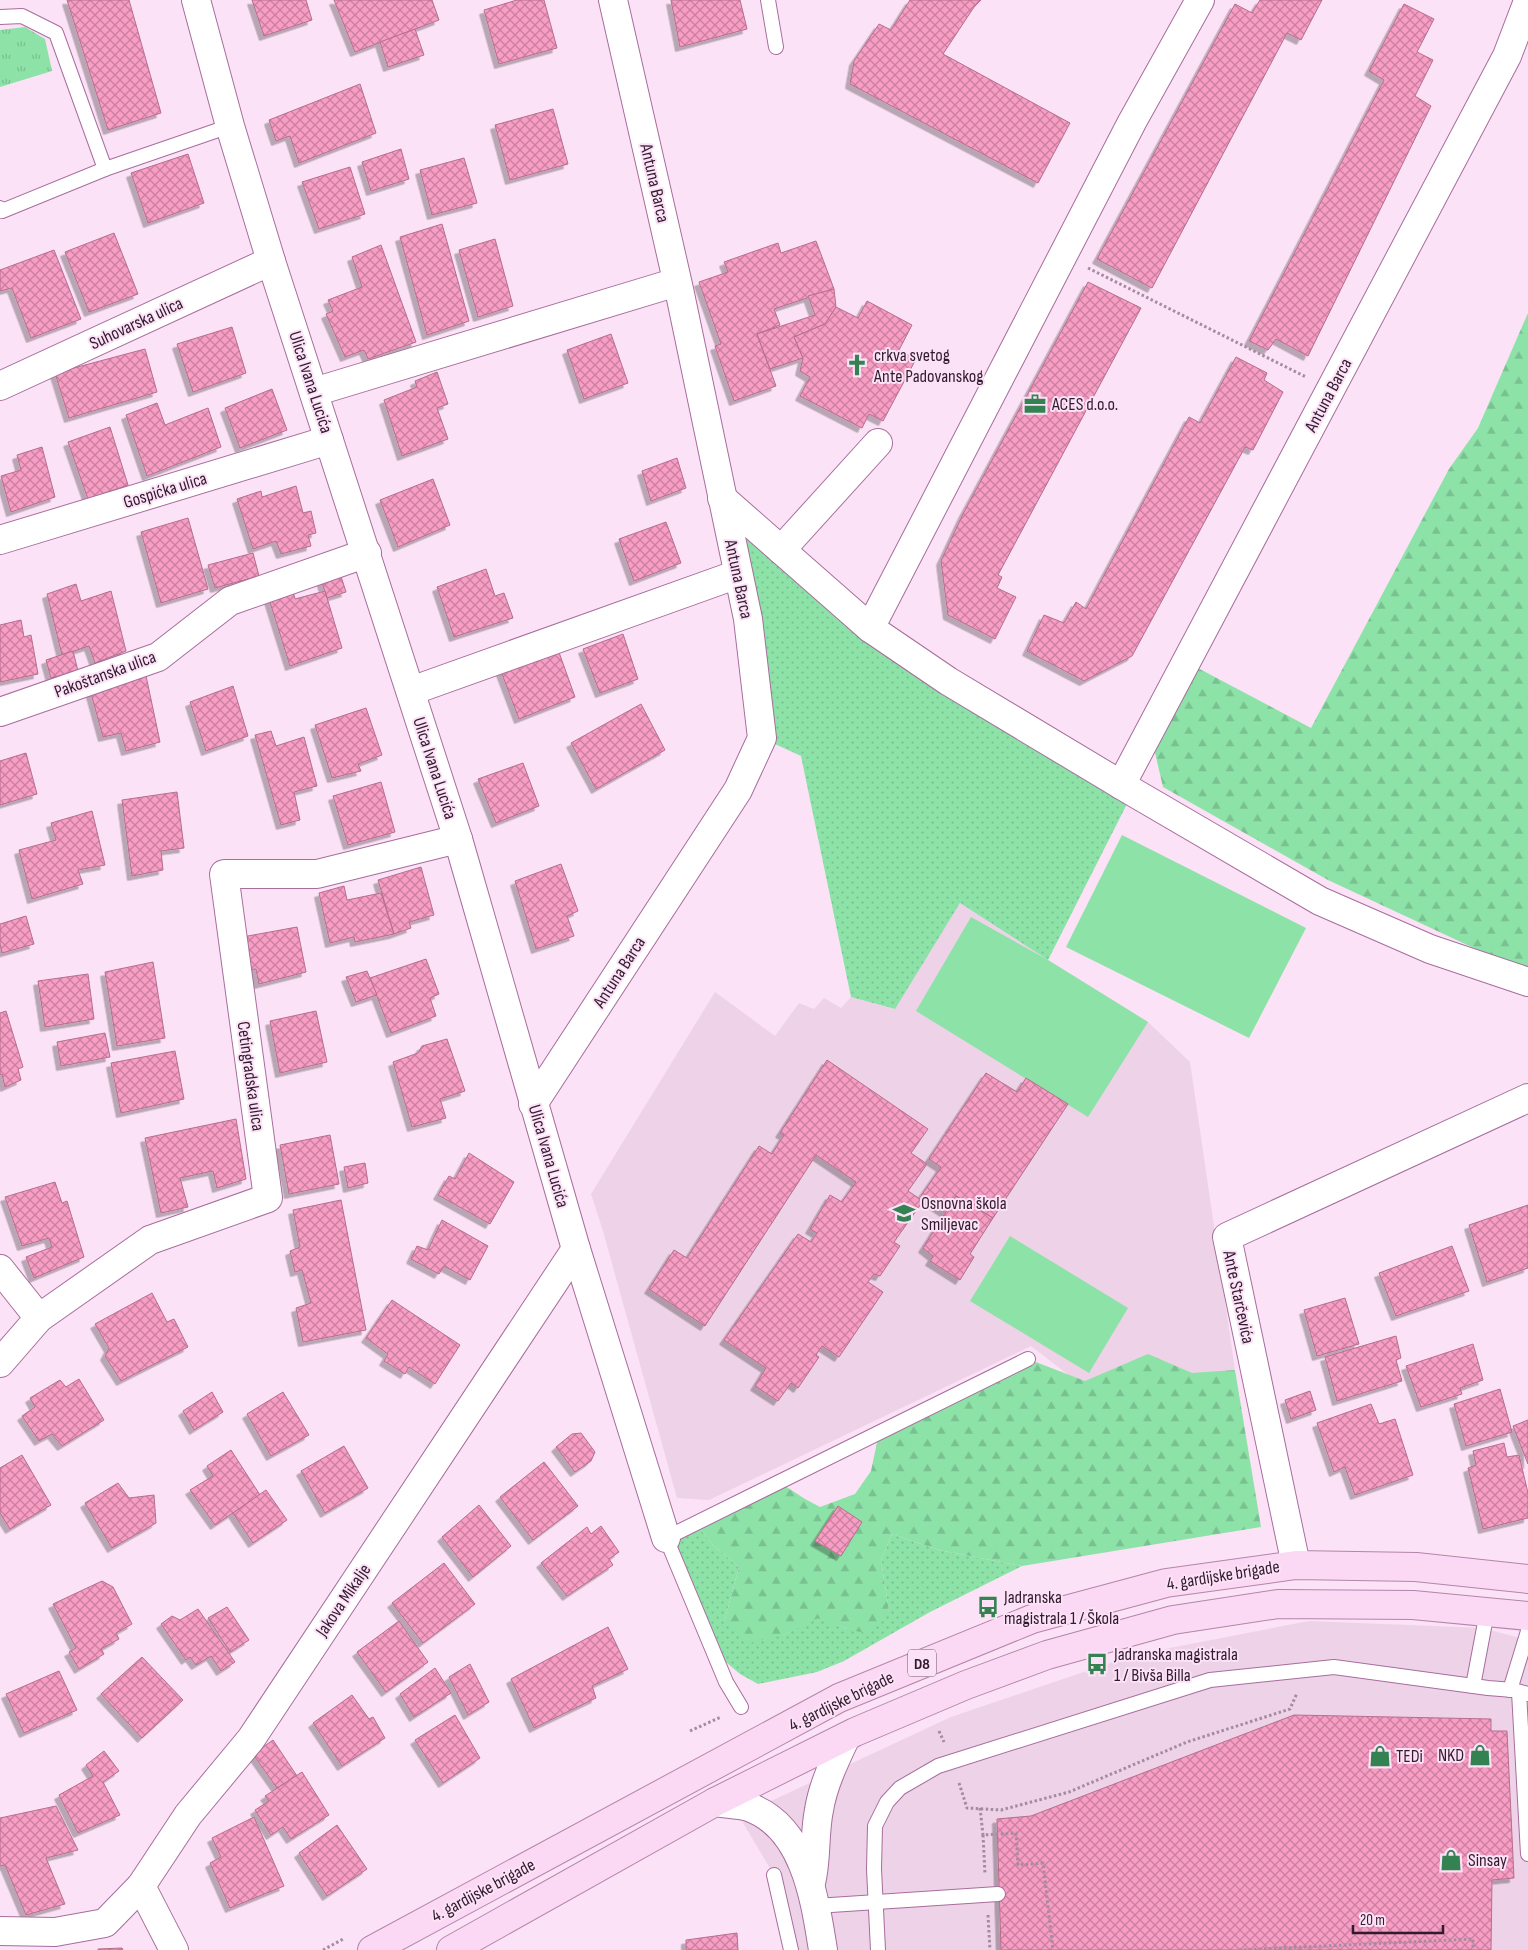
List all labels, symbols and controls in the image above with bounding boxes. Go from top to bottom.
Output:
street label: Antuna Barca [635,141,674,225]
street label: Suhovarska ulica [86,293,186,354]
street label: Ulica Ivana Lucića [284,328,337,436]
place label: crkva svetog Ante Padovanskog [873,345,983,387]
church icon: crkva svetog Ante Padovanskog [844,352,870,378]
street label: Antuna Barca [1300,355,1357,436]
office icon: ACES d.o.o. [1022,391,1048,417]
place label: ACES d.o.o. [1051,394,1118,415]
street label: Gospićka ulica [121,468,209,513]
street label: Antuna Barca [720,537,757,621]
street label: Pakoštanska ulica [52,646,159,703]
street label: Ulica Ivana Lucića [408,714,461,822]
street label: Antuna Barca [588,933,650,1012]
street label: Cetingradska ulica [232,1020,269,1132]
street label: Ulica Ivana Lucića [524,1102,573,1210]
place label: Osnovna škola Smiljevac [921,1193,1007,1235]
school or university icon: Osnovna škola Smiljevac [891,1200,917,1226]
street label: Ante Starčevića [1218,1248,1259,1346]
street label: 4. gardijske brigade [1165,1556,1281,1595]
street label: Jakova Mikalje [311,1560,375,1641]
place label: Jadranska magistrala 1 / Škola [1003,1587,1119,1629]
bus stop icon: Jadranska magistrala 1 / Škola [975,1594,1001,1620]
place label: Jadranska magistrala 1 / Bivša Billa [1113,1644,1238,1686]
road number: D8 [908,1650,936,1676]
bus stop icon: Jadranska magistrala 1 / Bivša Billa [1084,1651,1110,1677]
street label: 4. gardijske brigade [785,1667,897,1736]
shop icon: NKD [1467,1742,1493,1768]
shop icon: TEDi [1367,1743,1393,1769]
place label: NKD [1438,1745,1464,1766]
place label: TEDi [1396,1746,1423,1767]
shop icon: Sinsay [1438,1847,1464,1873]
place label: Sinsay [1468,1850,1507,1871]
street label: 4. gardijske brigade [428,1854,539,1927]
scale bar [1353,1902,1443,1934]
text: 20 m [1360,1911,1385,1930]

